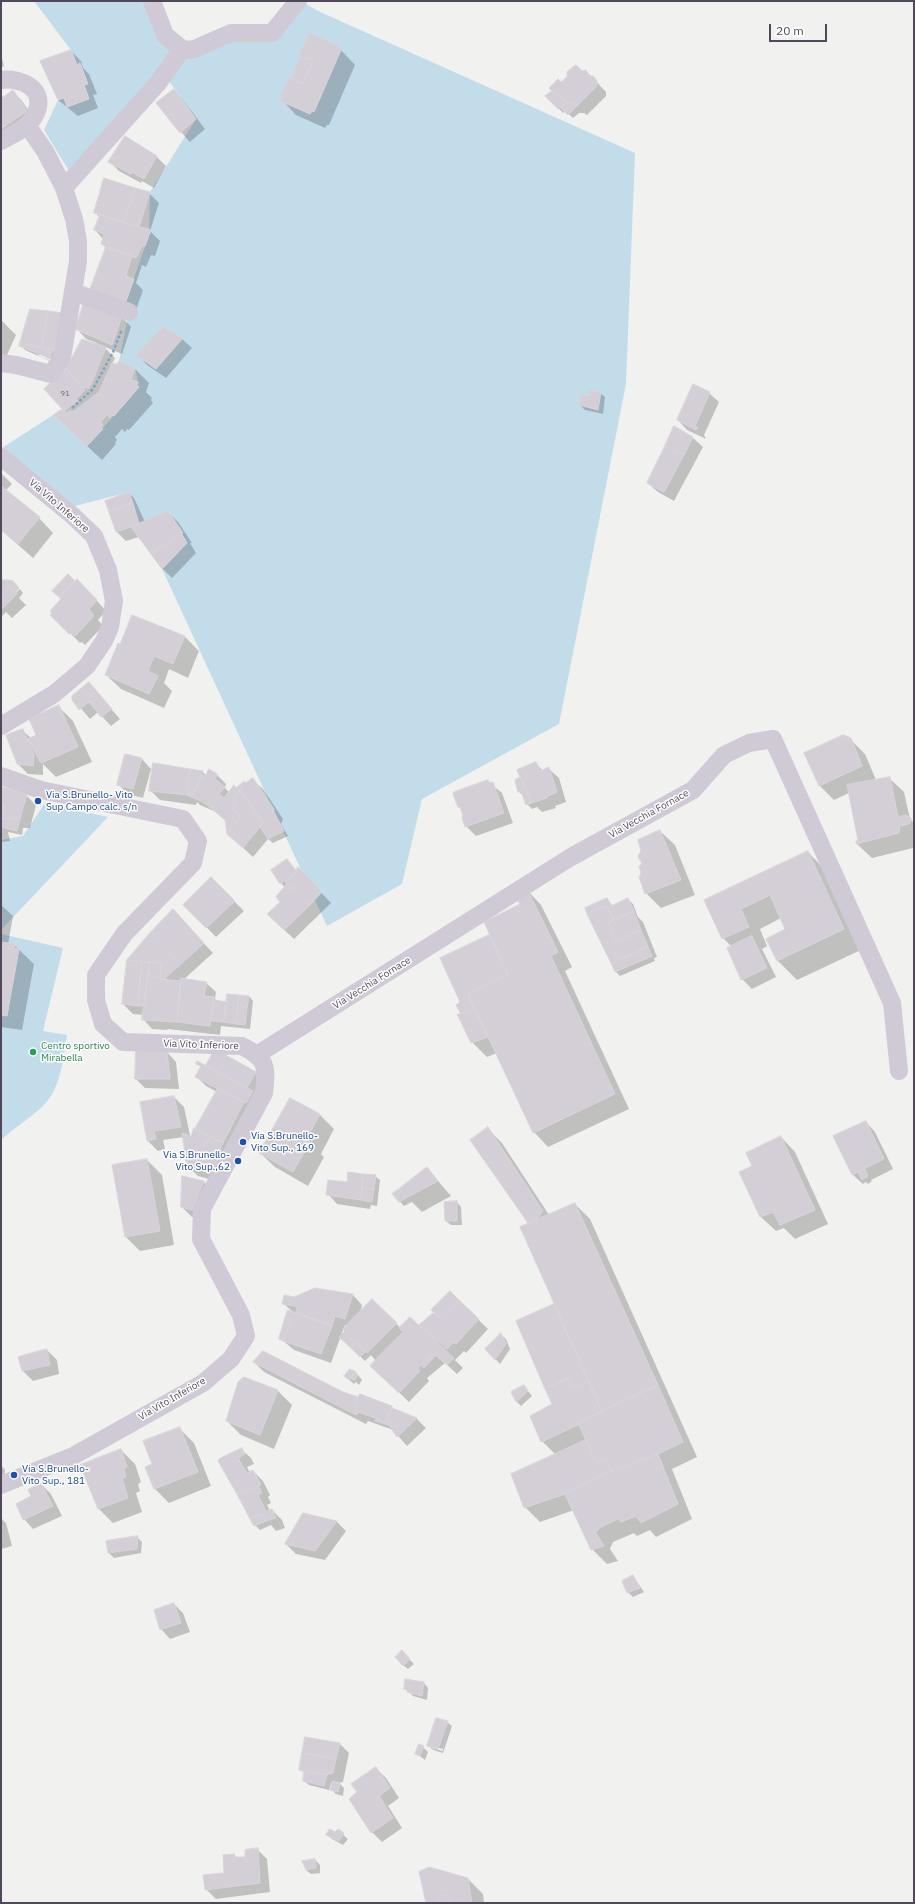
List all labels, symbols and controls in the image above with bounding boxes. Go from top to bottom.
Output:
scale bar [771,16,829,42]
text: 20 m [776,23,804,38]
house number: 91 [60,389,70,399]
street label: Via Vito Inferiore [27,477,91,535]
street label: Via Vecchia Fornace [607,787,691,841]
place label: Via S.Brunello- Vito Sup Campo calc. s/n [46,789,137,812]
marker: Via S.Brunello- Vito Sup Campo calc. s/n [33,796,43,806]
street label: Via Vecchia Fornace [331,954,413,1012]
street label: Via Vito Inferiore [163,1038,239,1052]
place label: Centro sportivo Mirabella [41,1040,110,1064]
marker: Centro sportivo Mirabella [28,1047,38,1057]
place label: Via S.Brunello- Vito Sup., 169 [251,1130,318,1154]
marker: Via S.Brunello- Vito Sup., 169 [238,1137,248,1147]
place label: Via S.Brunello- Vito Sup.,62 [163,1149,230,1172]
marker: Via S.Brunello- Vito Sup.,62 [233,1156,243,1166]
street label: Via Vito Inferiore [136,1375,208,1423]
place label: Via S.Brunello- Vito Sup., 181 [22,1463,89,1486]
marker: Via S.Brunello- Vito Sup., 181 [9,1470,19,1480]

